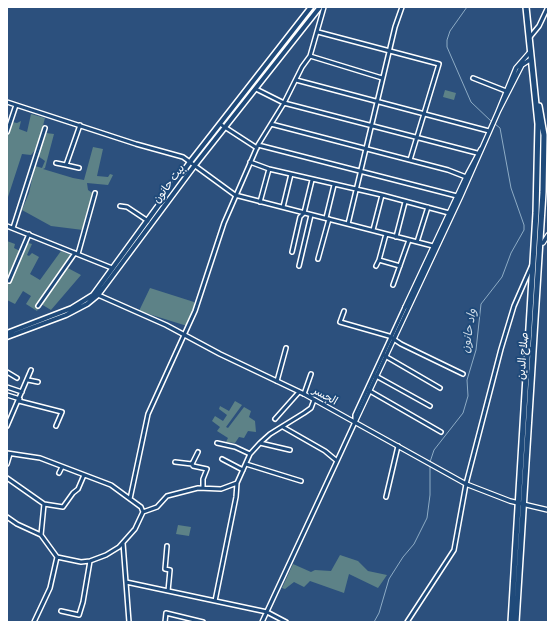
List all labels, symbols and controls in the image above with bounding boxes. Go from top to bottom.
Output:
street label: بيت حانون [150,162,188,206]
water label: واد حانون [458,308,480,354]
street label: صلاح الدين [515,332,531,380]
street label: الجسر [310,384,340,408]

